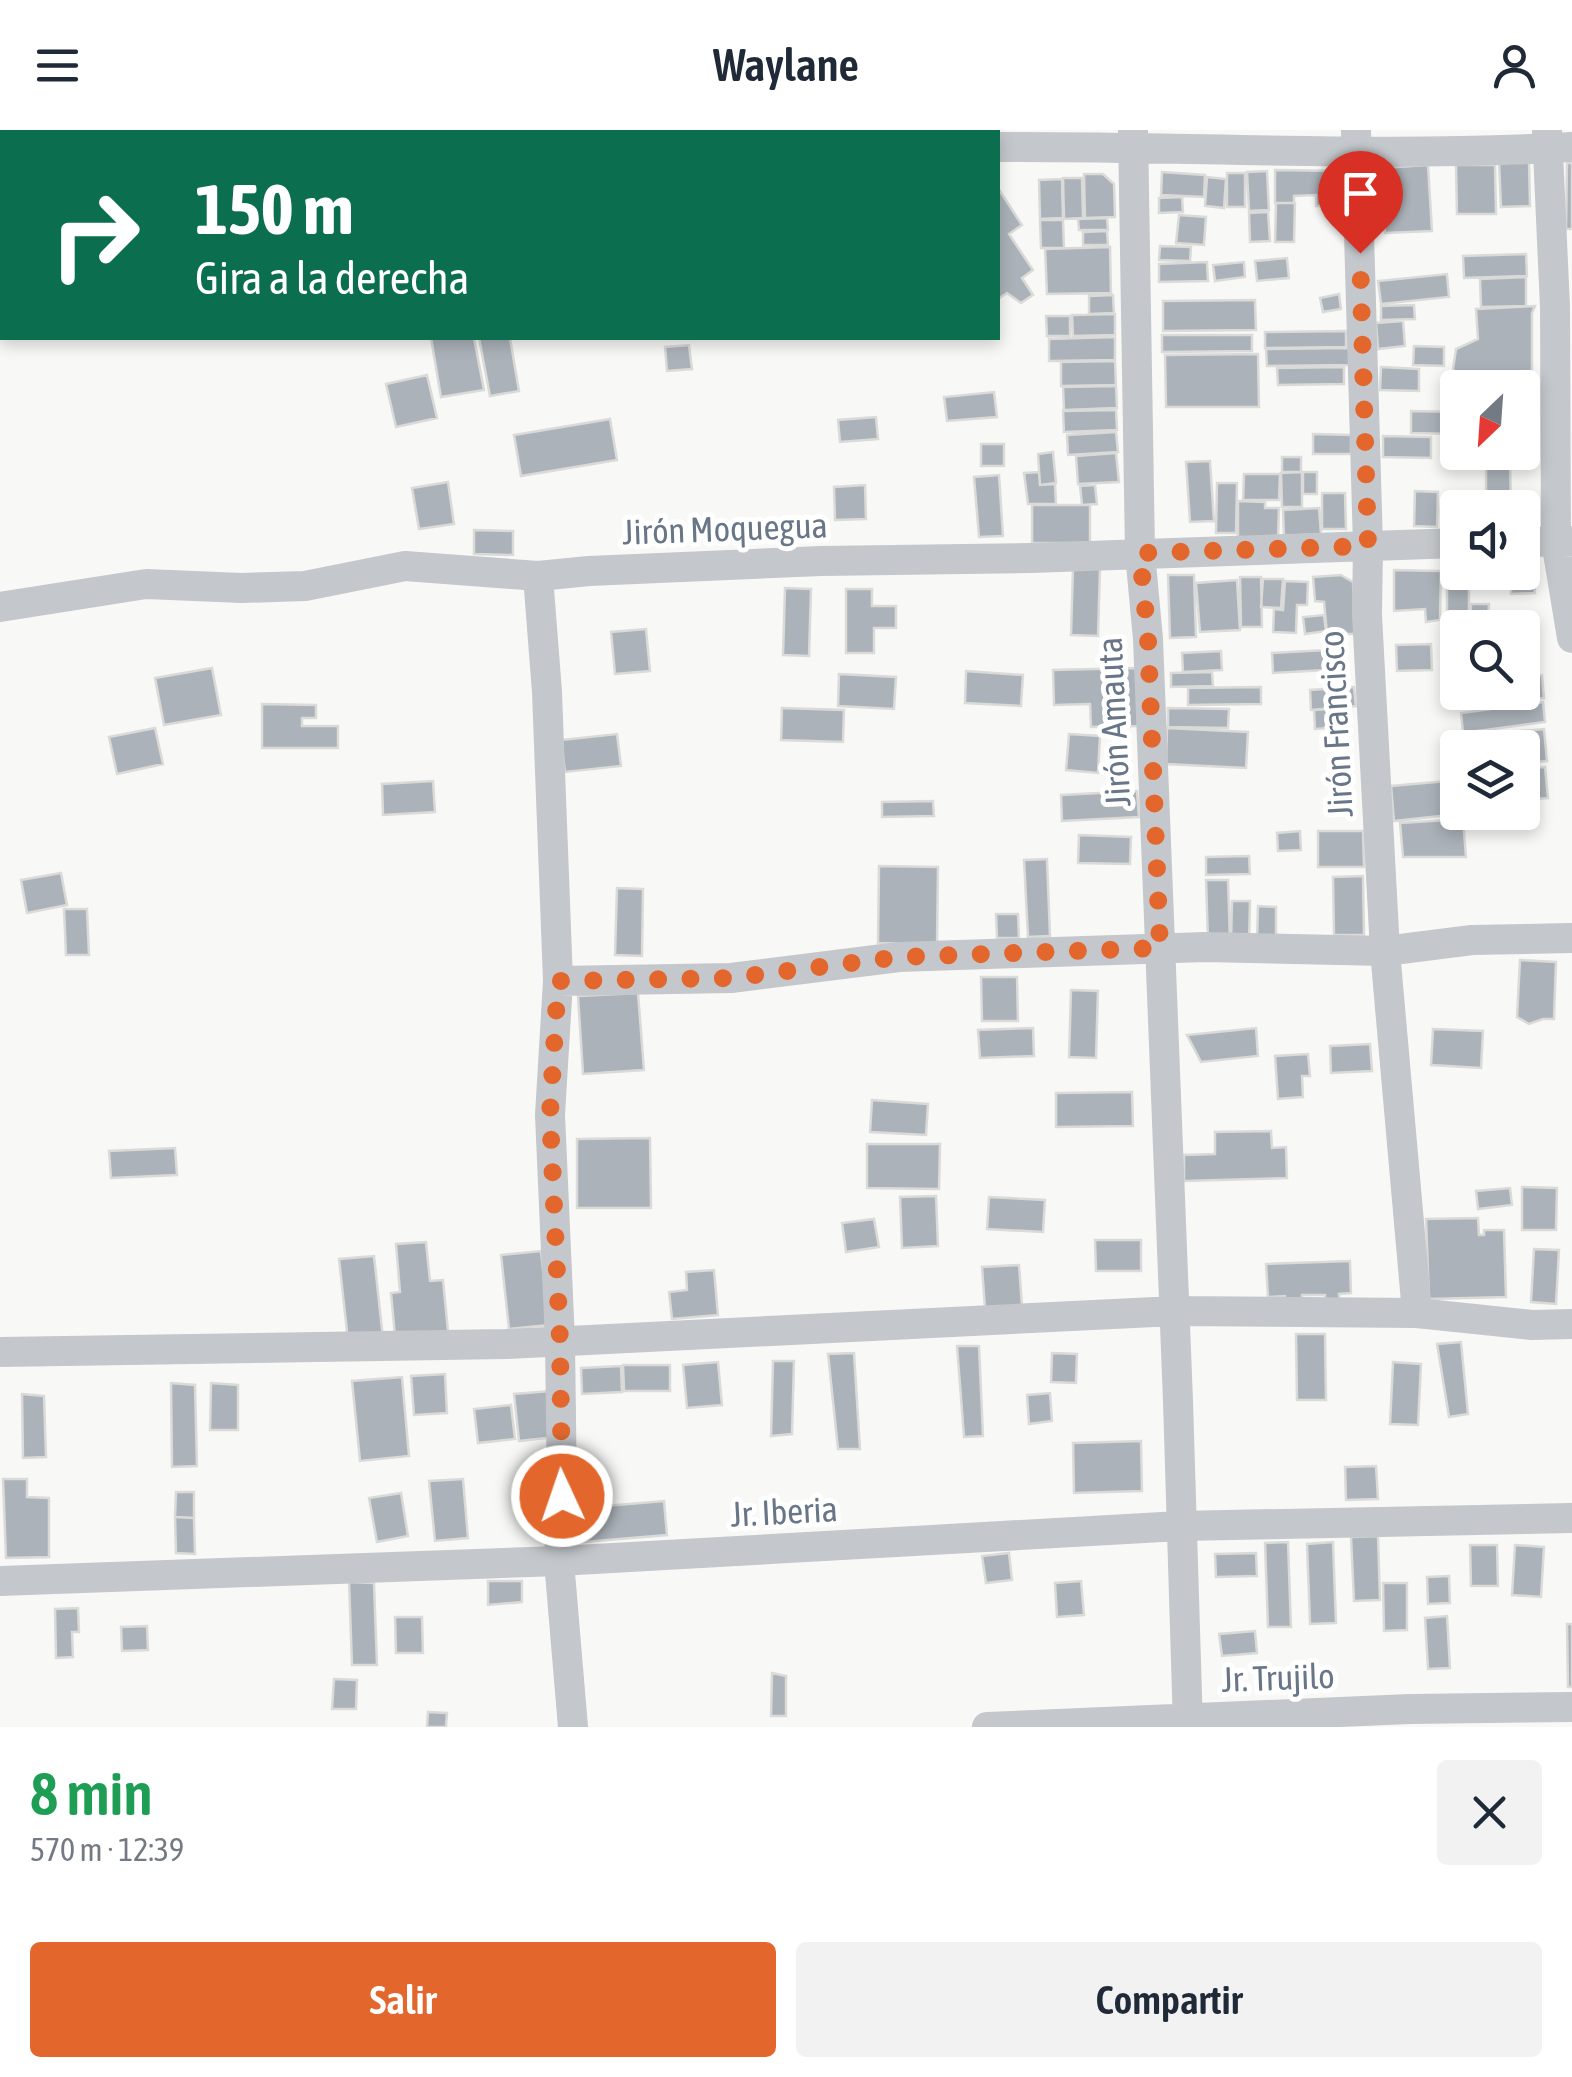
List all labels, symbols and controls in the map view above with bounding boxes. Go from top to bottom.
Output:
icon: menu [30,38,85,93]
icon: person [1487,38,1542,93]
text: Waylane [713,39,859,91]
pin [1318,151,1403,254]
icon: arrive [1333,166,1388,221]
text: 150 m [195,169,354,249]
icon: right [30,170,160,300]
text: Gira a la derecha [195,252,469,304]
north arrow [1440,370,1540,470]
map controls [1440,370,1540,830]
button: sound [1440,490,1540,590]
street label: Jirón Moquegua [622,504,828,552]
button: search [1440,610,1540,710]
street label: Jirón Francisco [1310,630,1360,818]
street label: Jirón Amauta [1089,636,1137,808]
button: layers [1440,730,1540,830]
position arrow [510,1444,614,1548]
street label: Jr. Iberia [729,1488,839,1534]
street label: Jr. Trujilo [1221,1655,1335,1699]
text: 8 min [30,1759,153,1828]
button: close [1437,1760,1542,1865]
text: 570 m · 12:39 [30,1831,184,1868]
button: Salir [30,1942,776,2057]
button: Compartir [796,1942,1542,2057]

